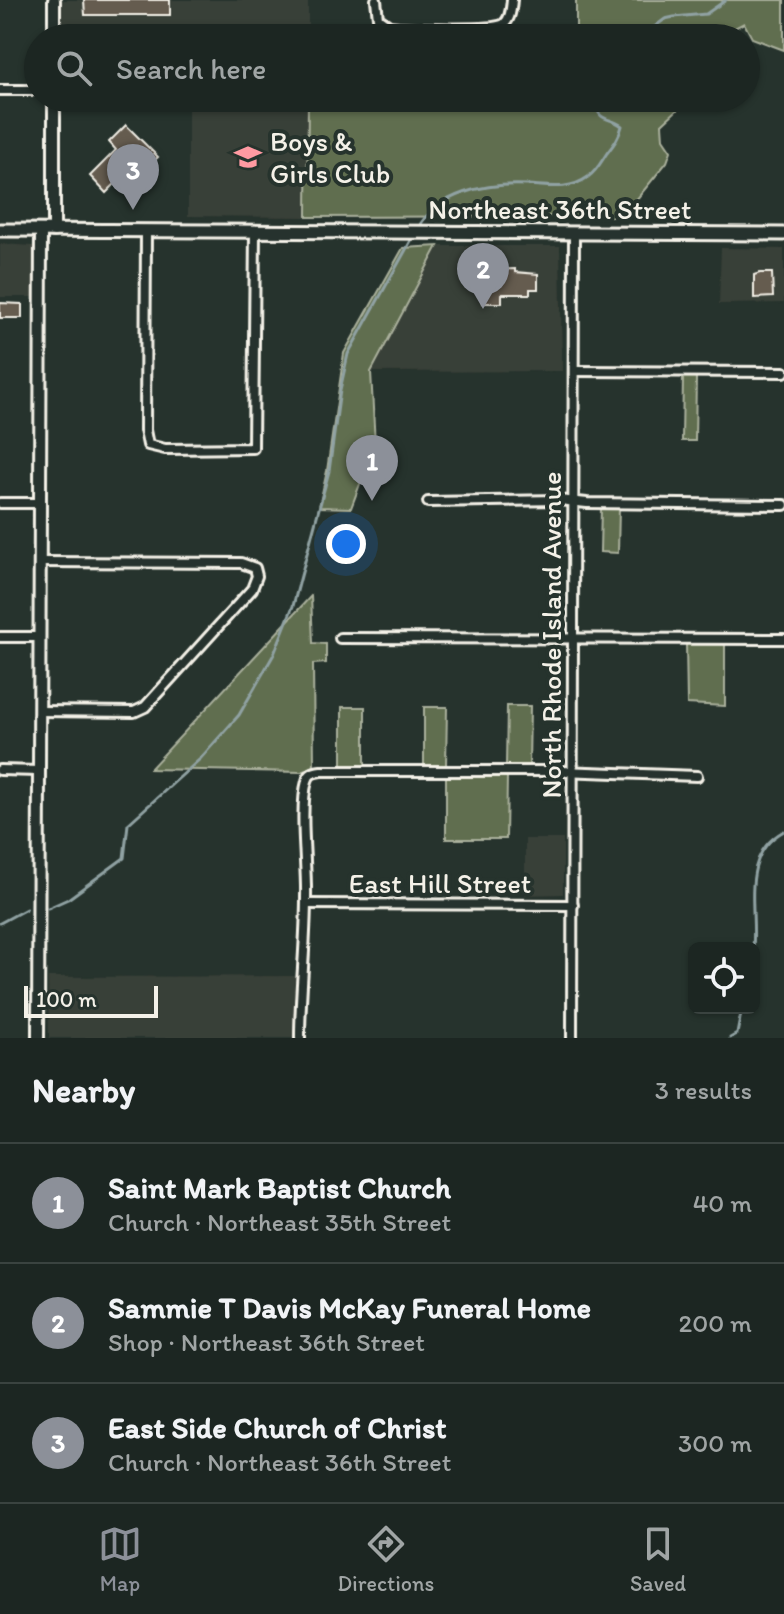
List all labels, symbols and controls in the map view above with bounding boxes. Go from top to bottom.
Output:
search box [24,24,760,112]
icon: search [52,46,96,90]
text: Search here [116,50,266,87]
place label: Boys & Girls Club [270,124,390,190]
school or university icon: Boys & Girls Club [233,142,263,172]
pin: 3 [107,144,159,210]
street label: Northeast 36th Street [428,192,692,226]
pin: 2 [457,243,509,309]
pin: 1 [346,435,398,501]
street label: North Rhode Island Avenue [534,472,568,798]
your location [326,524,366,564]
street label: East Hill Street [349,866,531,900]
map controls [688,942,760,1014]
button: locate [688,942,760,1014]
scale bar [24,982,158,1018]
text: 100 m [36,986,97,1013]
text: Nearby [32,1070,135,1111]
text: 3 results [655,1074,752,1106]
text: Saint Mark Baptist Church [108,1169,451,1206]
text: 1 [52,1187,64,1219]
text: 40 m [693,1187,752,1219]
text: Church · Northeast 35th Street [108,1206,451,1238]
text: Sammie T Davis McKay Funeral Home [108,1289,591,1326]
text: 2 [51,1307,65,1339]
text: 200 m [679,1307,752,1339]
text: Shop · Northeast 36th Street [108,1326,425,1358]
text: East Side Church of Christ [108,1409,447,1446]
text: 3 [51,1427,65,1459]
text: 300 m [678,1427,752,1459]
text: Church · Northeast 36th Street [108,1446,451,1478]
tab: Map [98,1522,142,1597]
tab: Directions [338,1522,434,1597]
tab: Saved [630,1522,686,1597]

